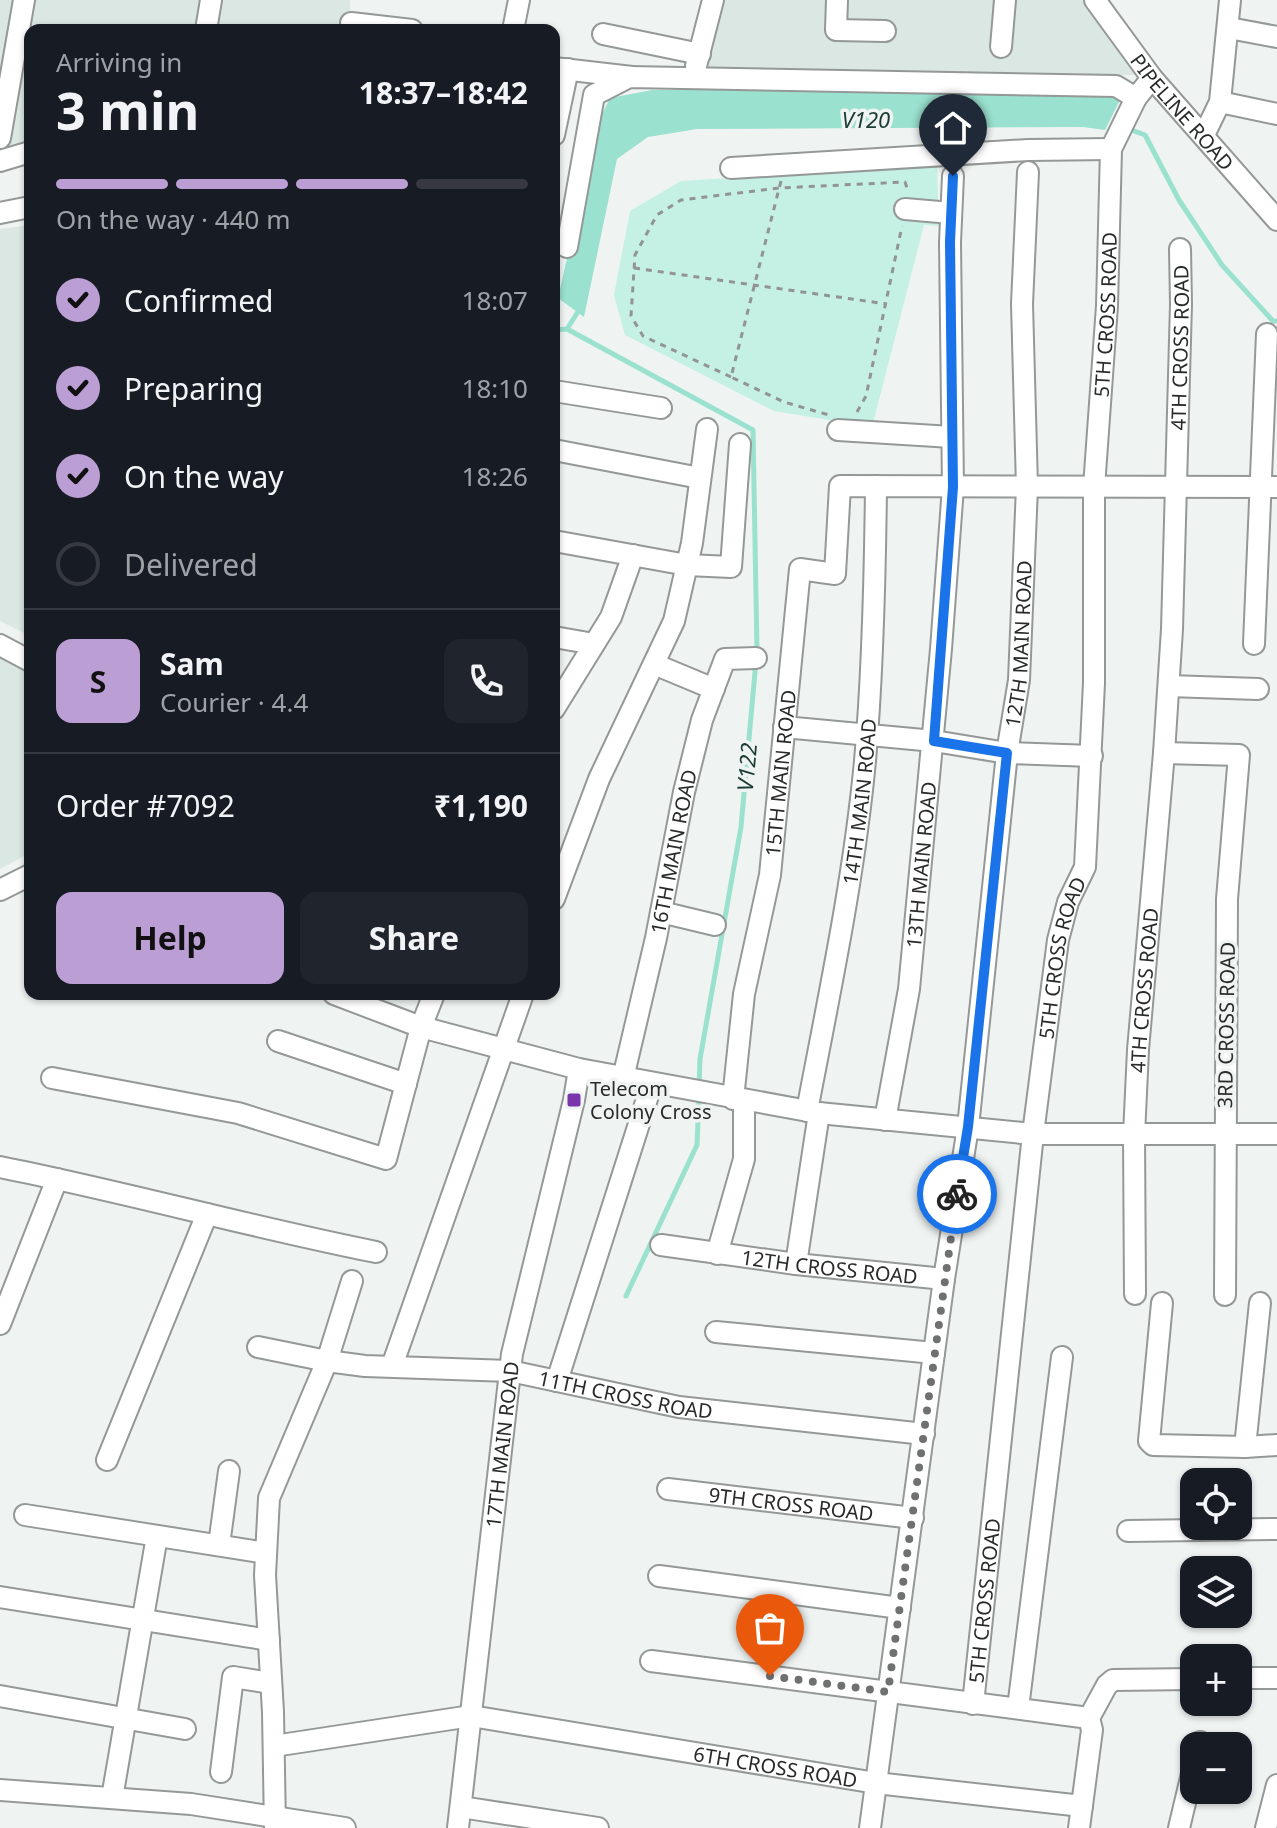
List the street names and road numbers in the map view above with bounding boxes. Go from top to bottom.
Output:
street label: PIPELINE ROAD [1125,48,1240,176]
street label: 5TH CROSS ROAD [1087,232,1122,398]
street label: 4TH CROSS ROAD [1164,265,1195,431]
street label: 12TH MAIN ROAD [998,560,1037,729]
street label: 15TH MAIN ROAD [758,688,802,857]
street label: 14TH MAIN ROAD [836,717,882,887]
street label: 16TH MAIN ROAD [644,766,703,936]
street label: 13TH MAIN ROAD [899,780,942,949]
street label: 5TH CROSS ROAD [1032,872,1092,1040]
street label: 4TH CROSS ROAD [1123,907,1164,1073]
street label: 3RD CROSS ROAD [1211,941,1241,1109]
street label: 12TH CROSS ROAD [740,1243,919,1290]
street label: 17TH MAIN ROAD [479,1360,525,1529]
street label: 11TH CROSS ROAD [536,1364,714,1424]
street label: 9TH CROSS ROAD [707,1480,875,1527]
street label: 5TH CROSS ROAD [962,1517,1006,1684]
street label: 6TH CROSS ROAD [692,1740,859,1793]

